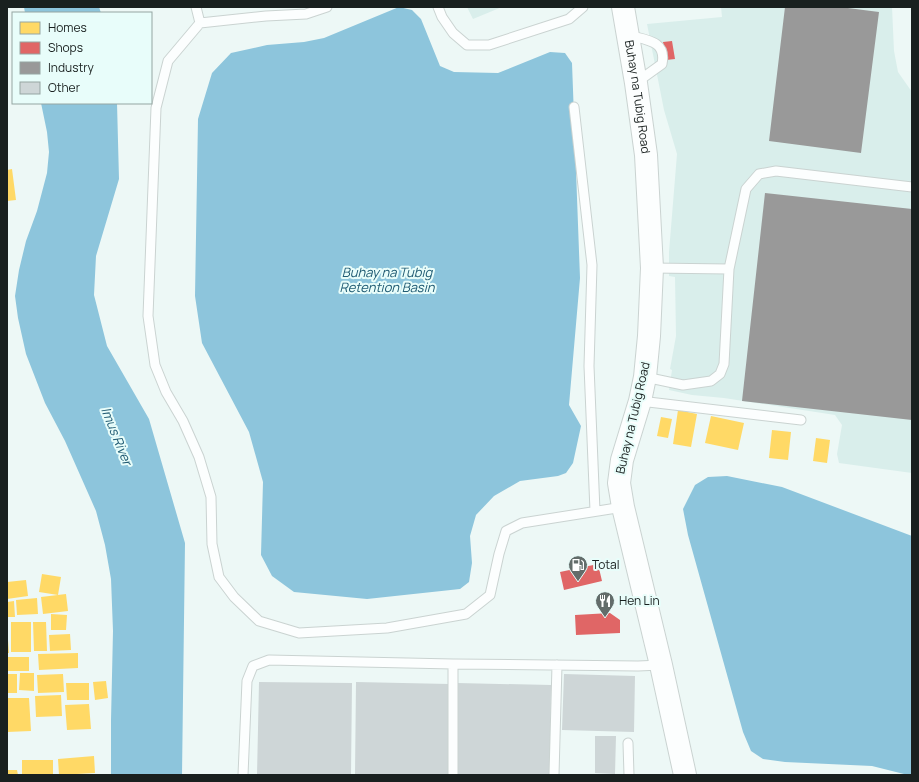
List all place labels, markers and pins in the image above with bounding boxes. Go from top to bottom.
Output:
fuel station icon: Total [567,554,589,582]
place label: Total [592,556,620,573]
restaurant icon: Hen Lin [594,590,616,618]
place label: Hen Lin [619,592,660,609]

